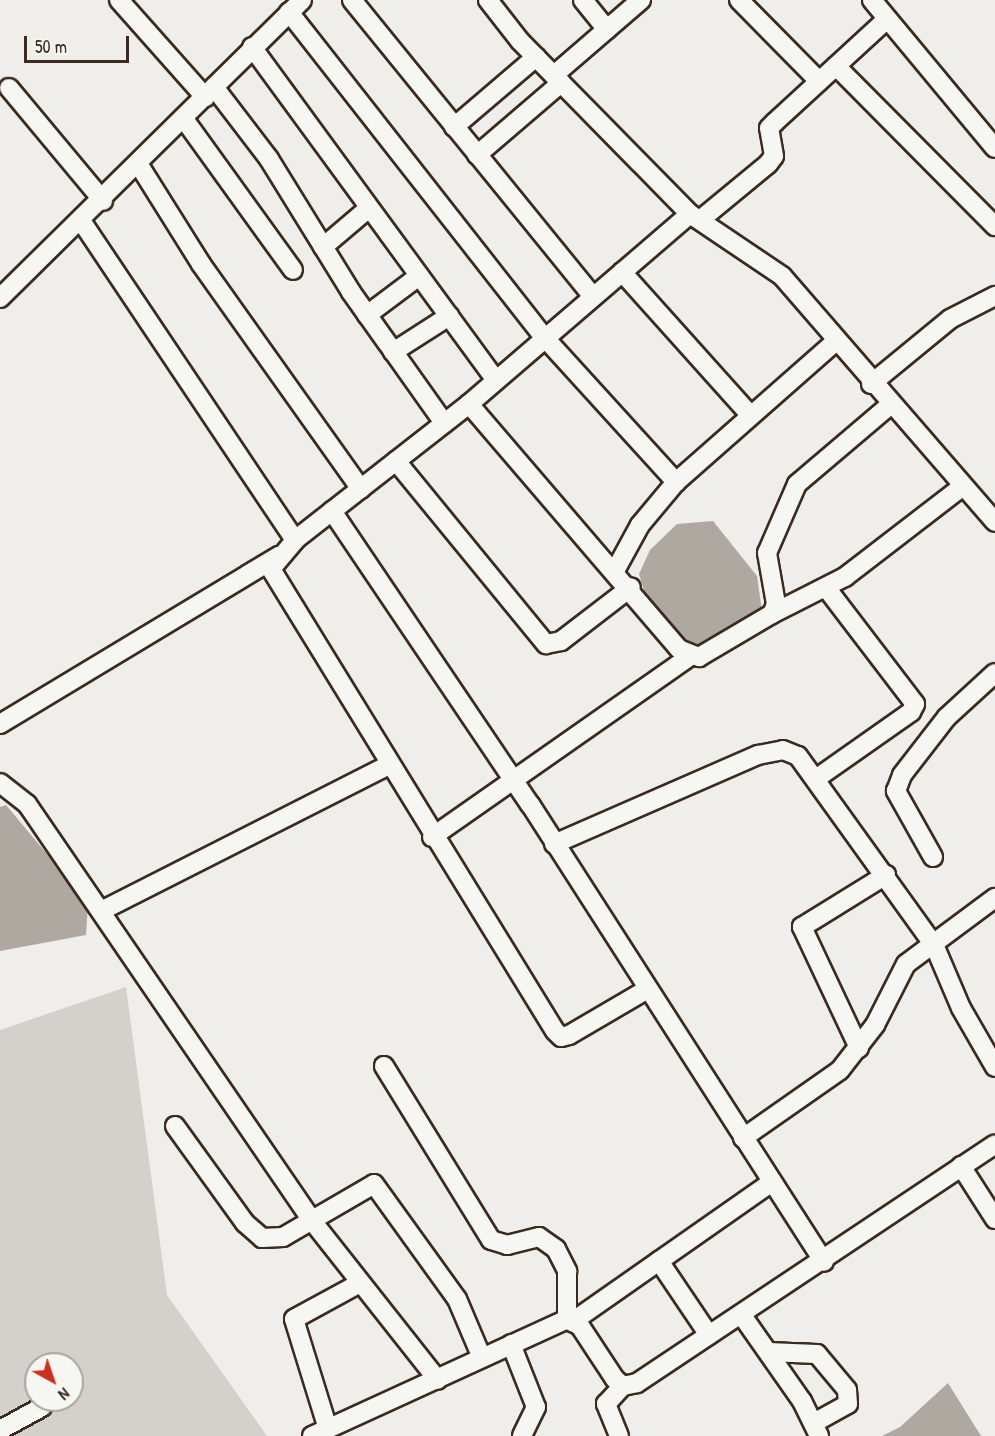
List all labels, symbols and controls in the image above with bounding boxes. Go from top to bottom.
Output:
scale bar [27,24,132,62]
text: 50 m [35,34,67,59]
north arrow [24,1352,84,1412]
text: N [54,1383,75,1405]

